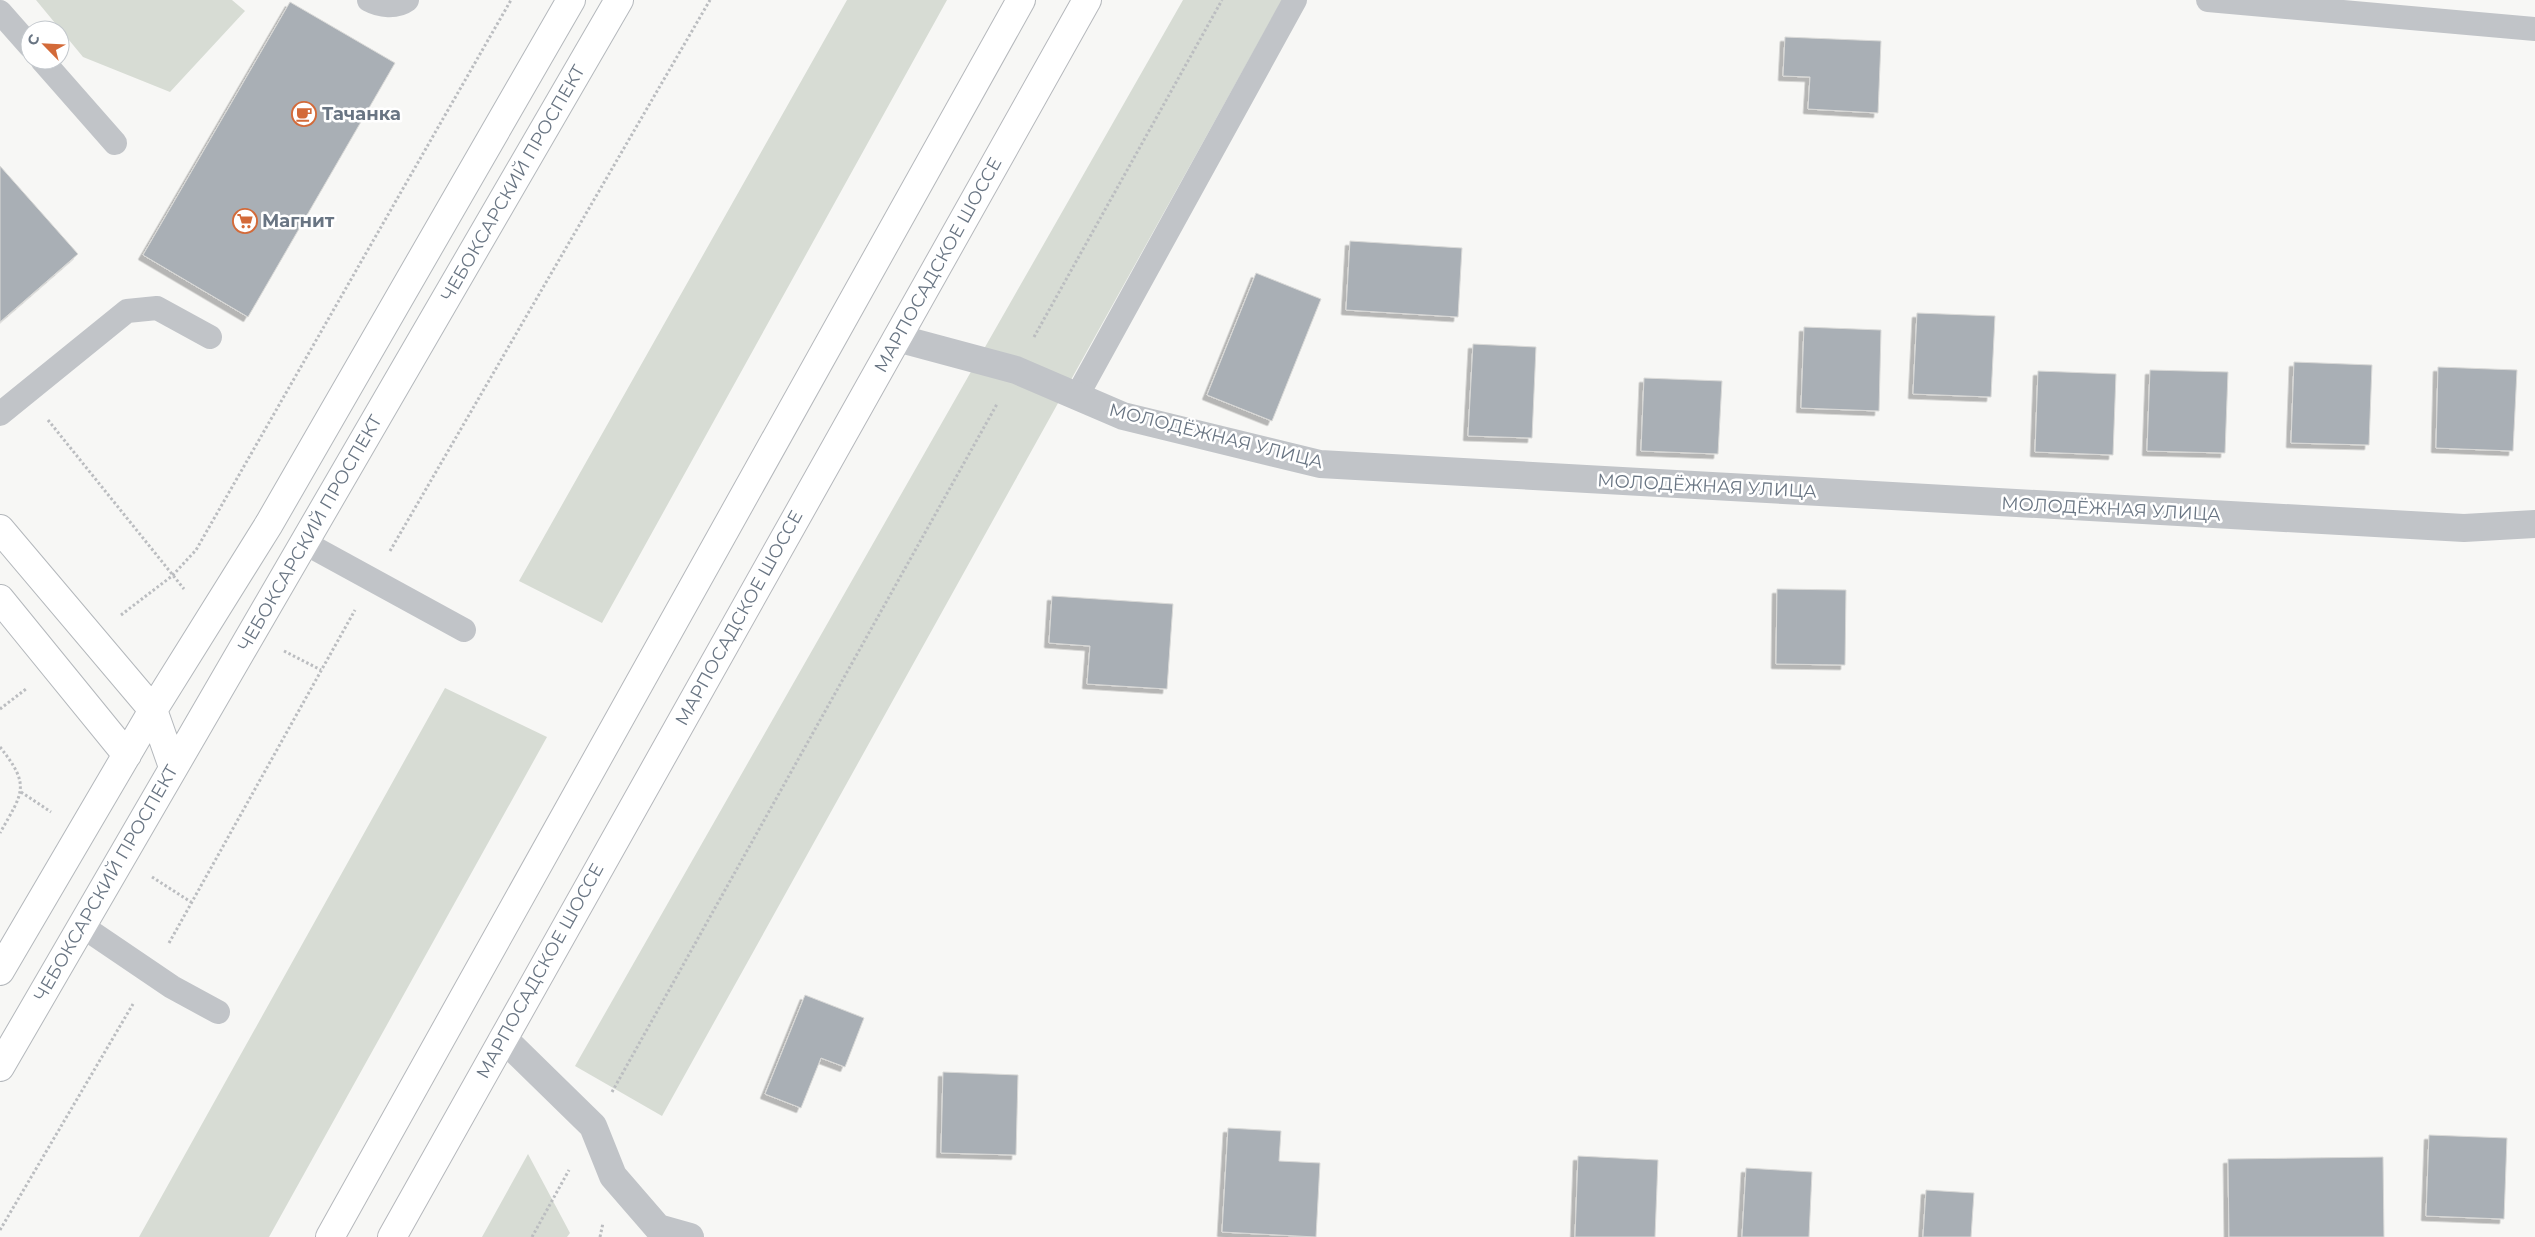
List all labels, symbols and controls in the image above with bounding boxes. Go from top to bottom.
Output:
north arrow [20,20,70,70]
text: С [23,31,43,48]
street label: ЧЕБОКСАРСКИЙ ПРОСПЕКТ [436,61,590,305]
cafe icon: Тачанка [291,101,317,127]
place label: Тачанка [322,103,401,125]
street label: МАРПОСАДСКОЕ ШОССЕ [870,153,1007,376]
supermarket icon: Магнит [232,208,258,234]
place label: Магнит [262,210,335,232]
street label: МОЛОДЁЖНАЯ УЛИЦА [1107,399,1326,473]
street label: ЧЕБОКСАРСКИЙ ПРОСПЕКТ [233,411,387,655]
street label: МОЛОДЁЖНАЯ УЛИЦА [1597,469,1818,503]
street label: МОЛОДЁЖНАЯ УЛИЦА [2001,492,2222,526]
street label: МАРПОСАДСКОЕ ШОССЕ [671,506,808,729]
street label: ЧЕБОКСАРСКИЙ ПРОСПЕКТ [29,761,183,1005]
street label: МАРПОСАДСКОЕ ШОССЕ [472,859,609,1082]

